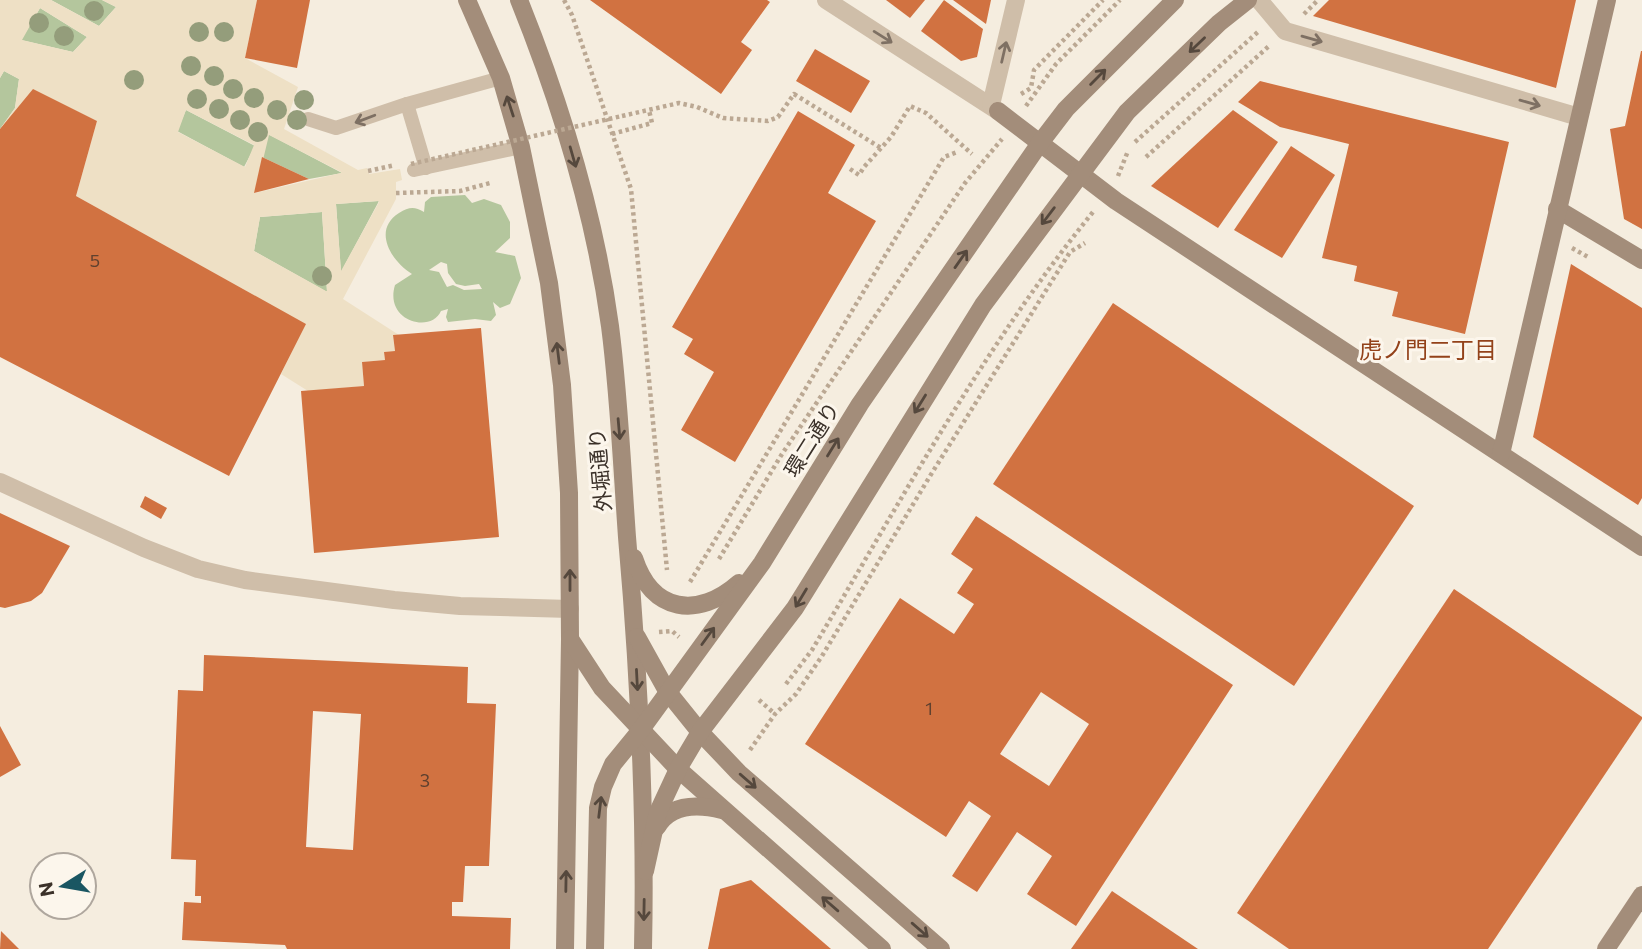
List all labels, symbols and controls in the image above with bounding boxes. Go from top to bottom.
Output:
one-way arrow [873,30,893,44]
one-way arrow [1300,33,1322,46]
one-way arrow [1189,36,1206,53]
one-way arrow [998,41,1011,64]
one-way arrow [1089,69,1106,86]
one-way arrow [503,95,515,117]
one-way arrow [1519,97,1541,110]
one-way arrow [355,114,377,127]
one-way arrow [568,146,581,168]
one-way arrow [1040,206,1055,225]
house number: 5 [90,249,100,271]
one-way arrow [954,250,968,269]
district label: 虎ノ門二丁目 [1359,335,1497,363]
one-way arrow [551,342,564,365]
one-way arrow [913,393,927,413]
street label: 環二通り [778,397,844,481]
one-way arrow [613,417,626,440]
street label: 外堀通り [583,427,615,513]
one-way arrow [827,437,841,457]
one-way arrow [563,569,577,592]
one-way arrow [794,587,808,607]
one-way arrow [700,627,715,646]
one-way arrow [631,669,644,692]
house number: 1 [925,697,933,719]
house number: 3 [420,769,430,791]
one-way arrow [739,773,757,789]
one-way arrow [593,797,606,819]
north arrow [28,851,98,921]
one-way arrow [559,870,572,893]
text: N [33,880,58,899]
one-way arrow [822,896,840,912]
one-way arrow [637,898,650,921]
one-way arrow [910,922,928,938]

